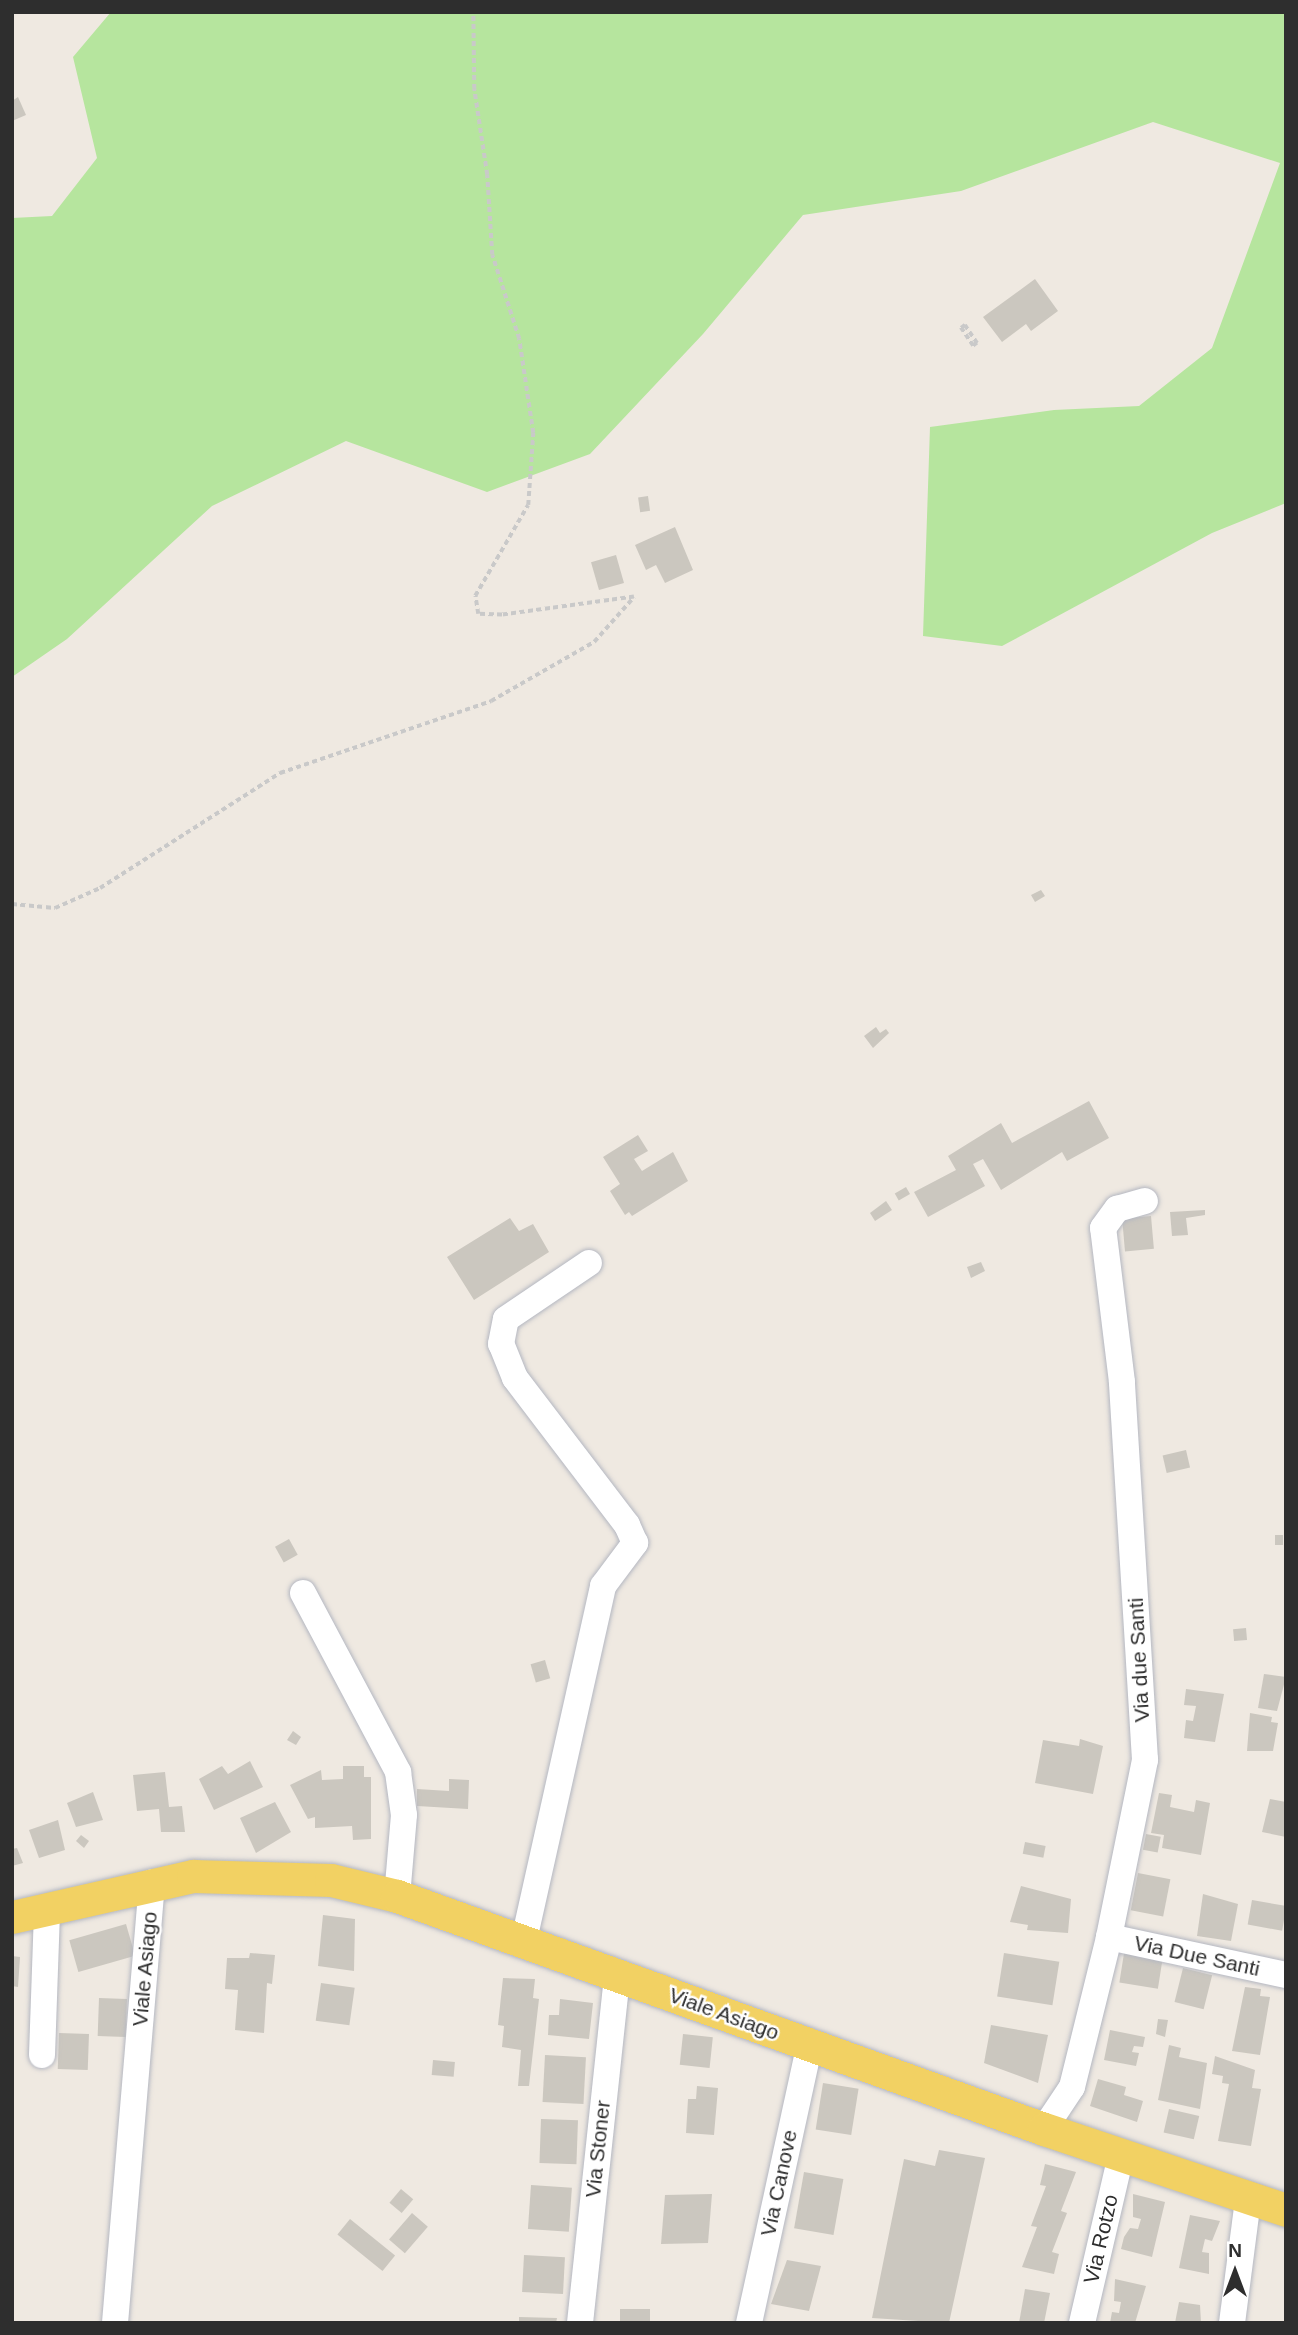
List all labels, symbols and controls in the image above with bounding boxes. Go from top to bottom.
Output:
street label: Via due Santi [1123,1597,1155,1723]
street label: Viale Asiago [127,1910,163,2028]
street label: Via Due Santi [1132,1930,1262,1982]
street label: Viale Asiago [665,1982,783,2046]
street label: Via Stoner [580,2099,616,2199]
street label: Via Canove [755,2127,803,2239]
street label: Via Rotzo [1079,2192,1123,2286]
north arrow [1200,2237,1270,2307]
text: N [1228,2240,1242,2261]

